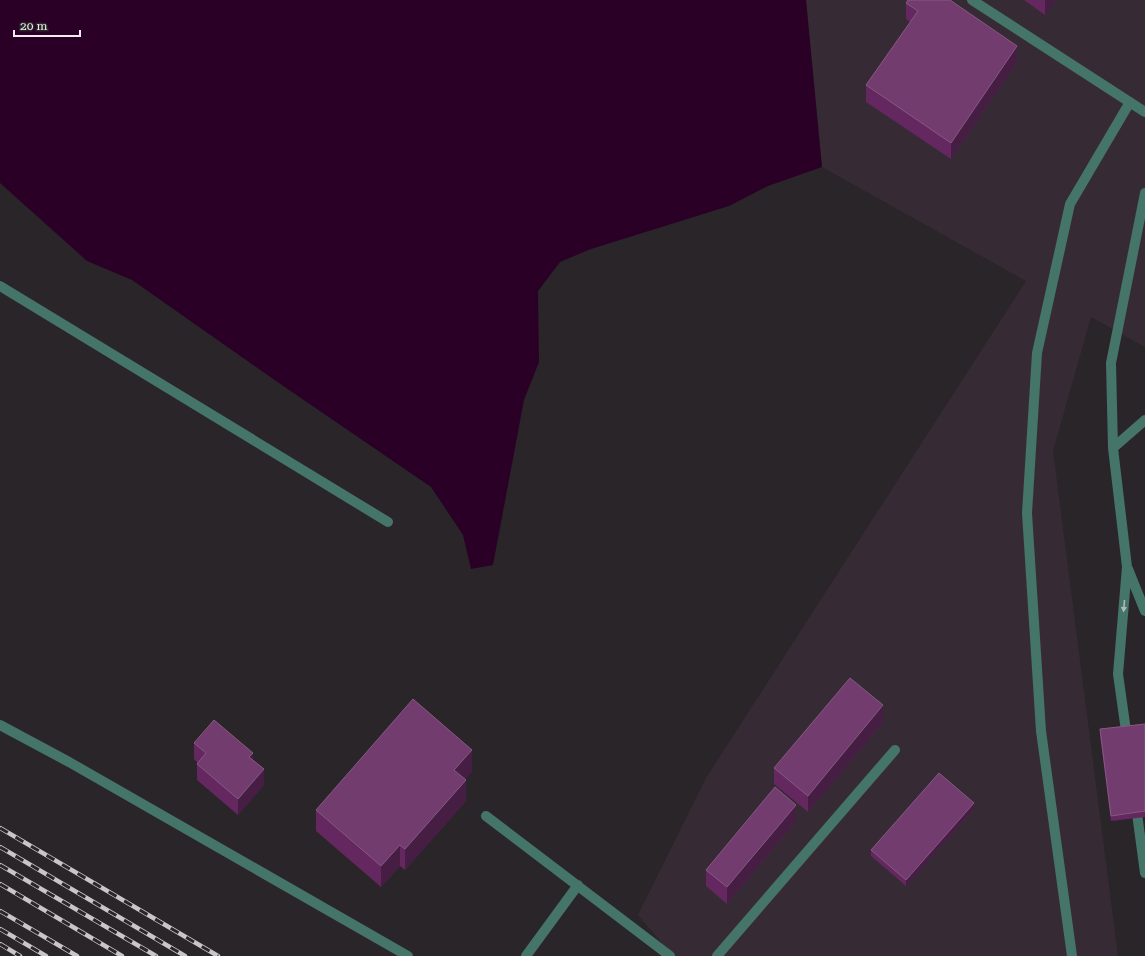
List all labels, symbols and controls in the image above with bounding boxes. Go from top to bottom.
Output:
scale bar [14,12,80,38]
text: 20 m [20,19,47,33]
one-way arrow [1121,600,1127,612]

